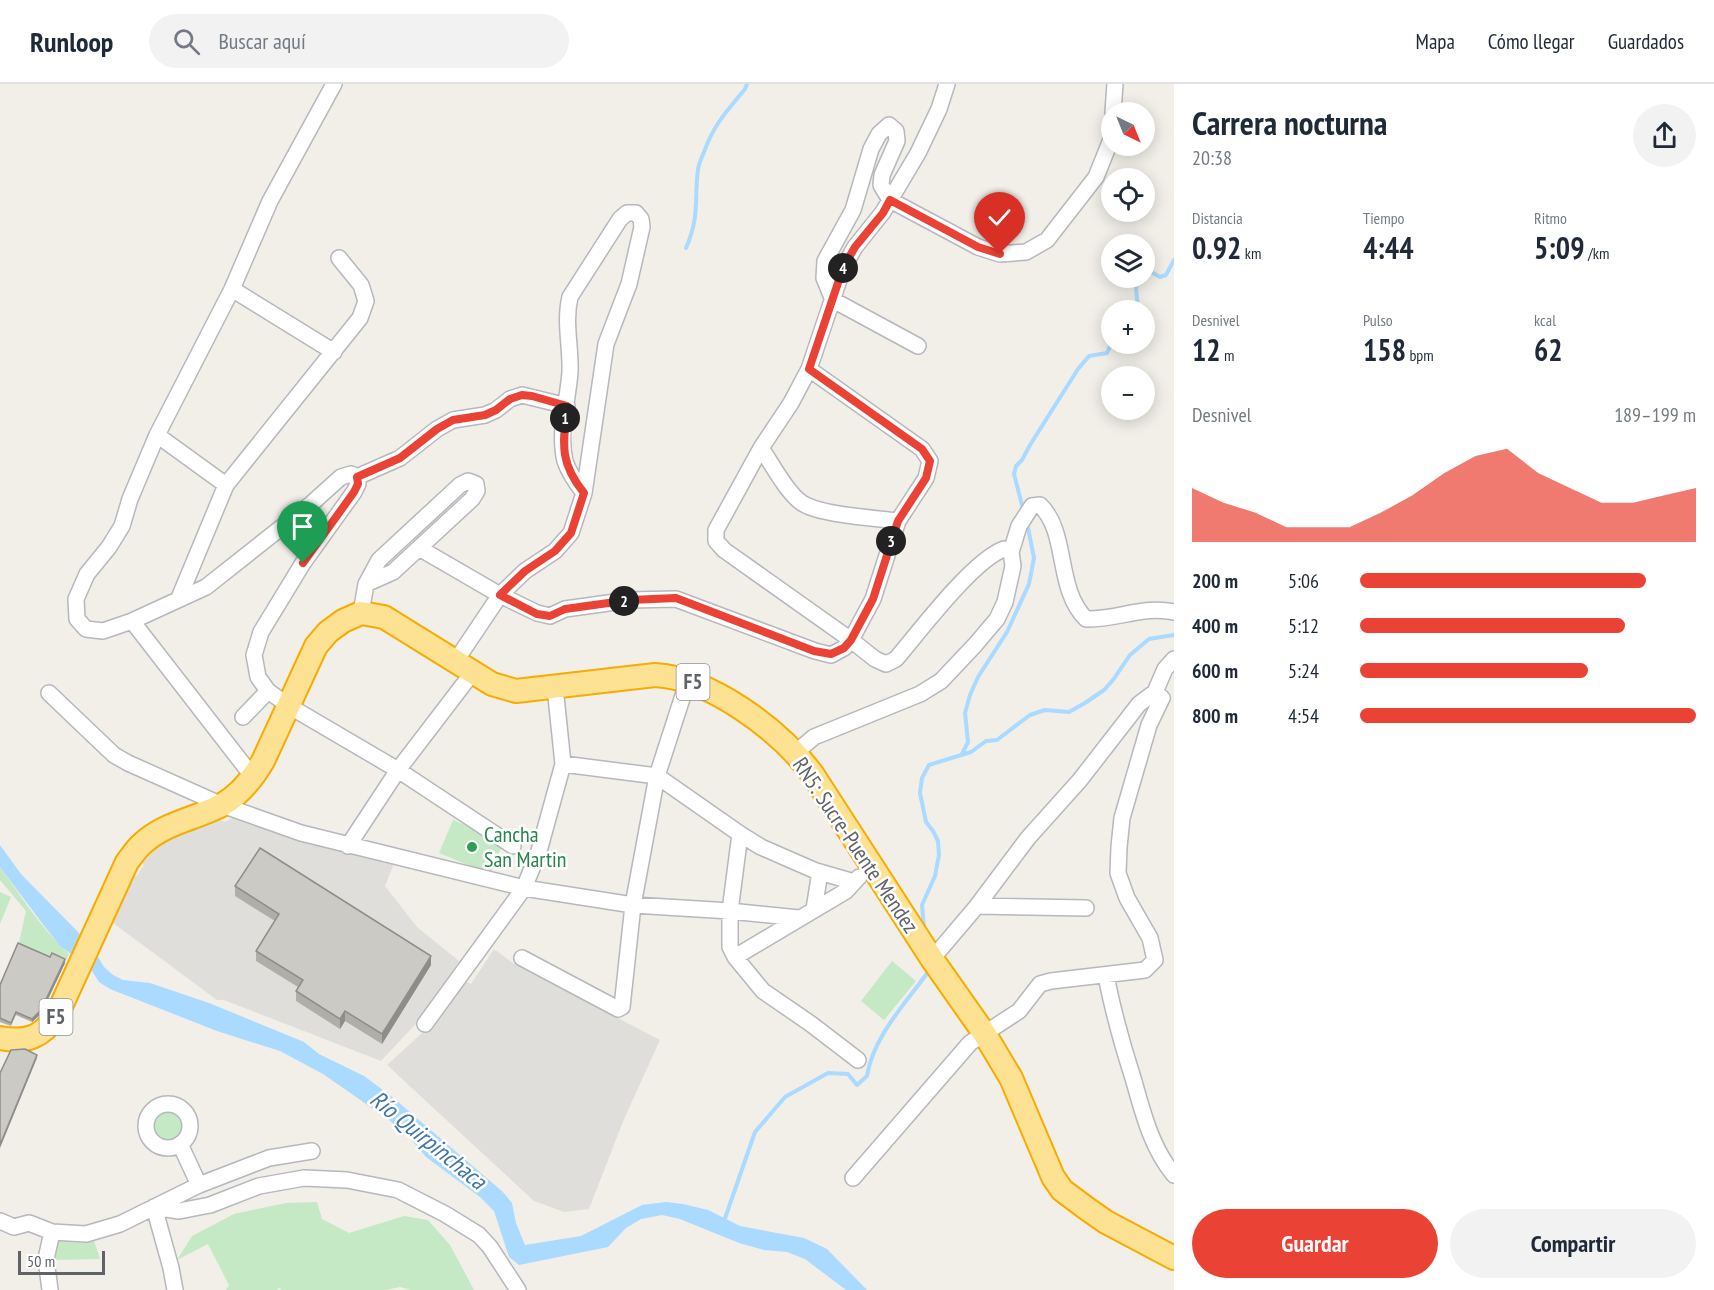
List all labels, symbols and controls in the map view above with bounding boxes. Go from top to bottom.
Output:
search box [149,14,569,68]
text: Runloop [30,23,113,60]
icon: search [170,25,203,58]
text: Buscar aquí [218,27,306,55]
text: Mapa [1416,28,1455,55]
text: Cómo llegar [1488,28,1575,55]
text: Guardados [1608,28,1684,55]
text: Carrera nocturna [1192,101,1387,144]
north arrow [1101,102,1155,156]
map controls [1101,102,1155,420]
button: share [1633,104,1696,167]
text: 20:38 [1192,145,1232,171]
button: locate [1101,168,1155,222]
pin [974,192,1025,254]
icon: check [983,201,1016,234]
text: Distancia [1192,208,1243,228]
text: Tiempo [1363,208,1405,228]
text: Ritmo [1534,208,1567,228]
text: 0.92 [1192,228,1241,267]
text: 4:44 [1363,228,1414,267]
text: 5:09 [1534,228,1585,267]
button: layers [1101,234,1155,288]
text: km [1241,243,1261,263]
text: /km [1585,243,1609,263]
pin: 4 [828,253,858,283]
text: 4 [839,258,847,278]
button: + [1101,300,1155,354]
text: Desnivel [1192,310,1239,330]
text: Pulso [1363,310,1393,330]
text: kcal [1534,310,1556,330]
text: 12 [1192,330,1221,369]
text: 158 [1363,330,1406,369]
text: 62 [1534,330,1563,369]
text: m [1221,345,1235,365]
text: bpm [1406,345,1434,365]
button: − [1101,366,1155,420]
text: Desnivel [1192,402,1251,428]
text: 189–199 m [1614,402,1696,428]
pin: 1 [550,403,580,433]
text: 1 [561,408,569,428]
pin [277,501,328,563]
icon: arrive [286,510,319,543]
pin: 3 [876,526,906,556]
text: 3 [887,531,895,551]
text: 200 m [1192,568,1238,594]
text: 5:06 [1288,568,1319,594]
pin: 2 [609,586,639,616]
text: 2 [620,591,628,611]
text: 400 m [1192,613,1238,639]
text: 5:12 [1288,613,1319,639]
text: 600 m [1192,658,1238,684]
text: 5:24 [1288,658,1319,684]
road number: F5 [676,664,710,700]
text: 800 m [1192,703,1238,729]
text: 4:54 [1288,703,1319,729]
street label: RN5: Sucre-Puente Mendez [787,752,925,938]
place label: Cancha San Martin [484,820,566,873]
marker: Cancha San Martin [465,840,479,854]
road number: F5 [40,999,72,1035]
water label: Río Quirpinchaca [364,1083,494,1197]
button: Guardar [1192,1209,1438,1278]
button: Compartir [1450,1209,1696,1278]
scale bar [18,1248,105,1276]
text: 50 m [27,1251,55,1271]

